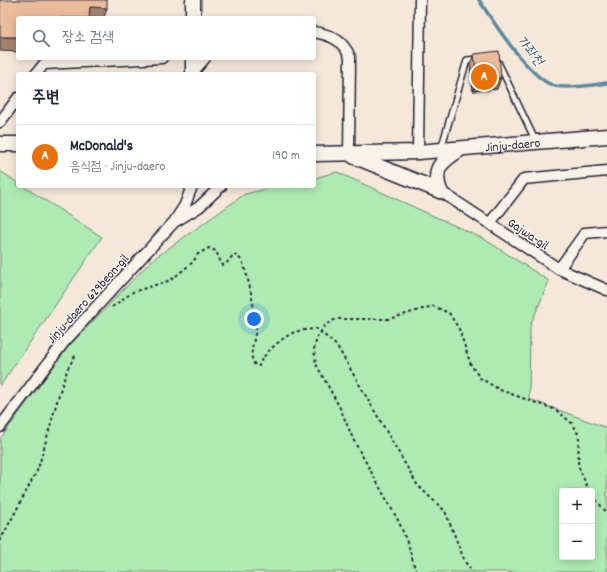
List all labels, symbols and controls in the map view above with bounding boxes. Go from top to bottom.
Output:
search box [16,16,316,60]
icon: search [30,27,52,49]
text: 장소 검색 [62,27,114,49]
water label: 가좌천 [511,32,549,72]
pin: A [471,62,497,92]
text: 주변 [32,87,59,111]
street label: Jinju-daero [485,135,541,158]
text: McDonald's [70,136,133,158]
text: A [41,147,49,166]
text: 190 m [272,147,300,166]
text: 음식점 · Jinju-daero [70,158,165,177]
street label: Gajwa-gil [503,214,552,256]
street label: Jinju-daero 629beon-gil [43,251,134,349]
your location [244,309,264,329]
map controls [559,488,595,560]
button: + [559,488,595,524]
button: − [559,524,595,560]

